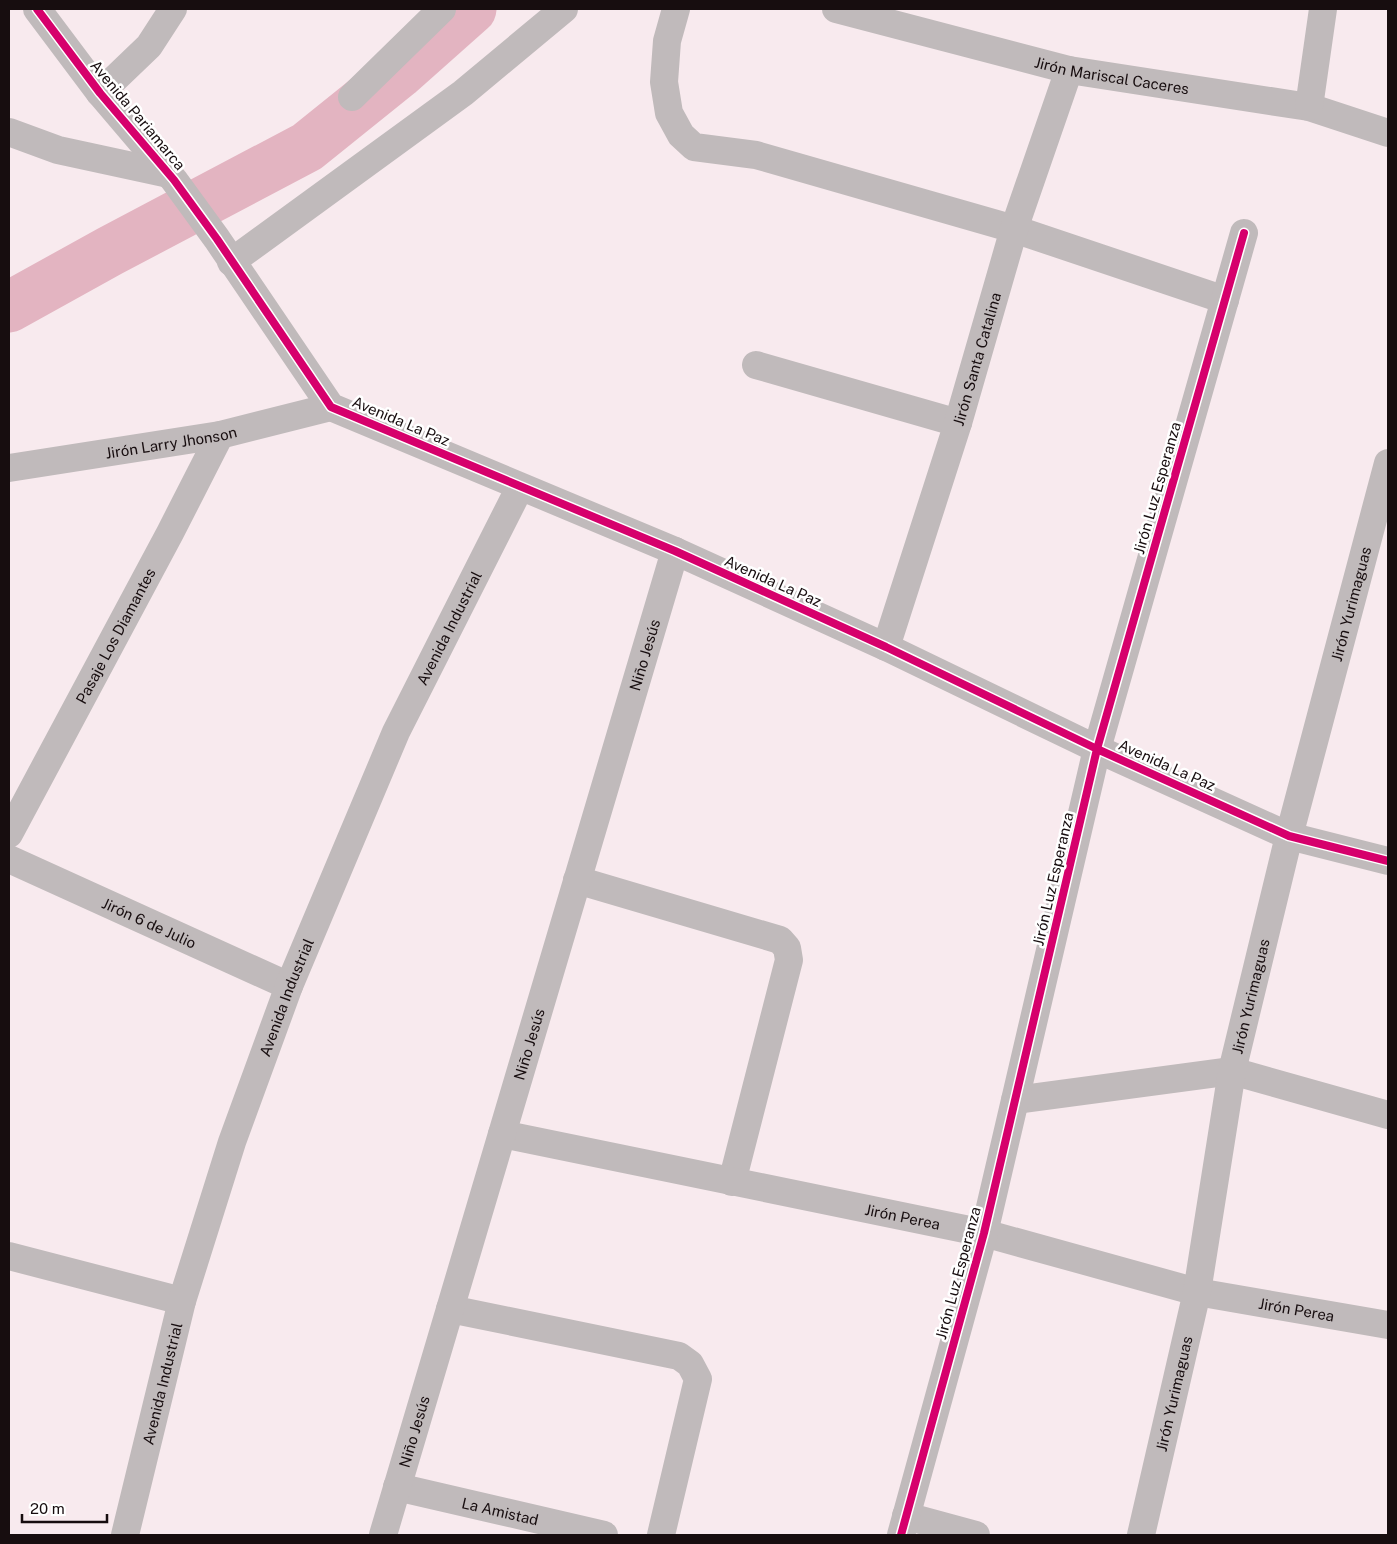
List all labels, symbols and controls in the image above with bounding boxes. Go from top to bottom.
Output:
street label: Jirón Mariscal Caceres [1033,53,1190,97]
street label: Avenida Pariamarca [87,57,189,173]
street label: Jirón Santa Catalina [949,290,1004,428]
street label: Avenida La Paz [350,393,452,449]
street label: Jirón Luz Esperanza [1130,420,1184,556]
street label: Jirón Larry Jhonson [104,423,238,461]
street label: Jirón Yurimaguas [1327,545,1374,663]
street label: Avenida La Paz [722,552,824,610]
street label: Pasaje Los Diamantes [72,565,158,706]
street label: Avenida Industrial [413,568,485,688]
street label: Niño Jesús [625,617,663,693]
street label: Avenida La Paz [1116,736,1218,794]
street label: Jirón Luz Esperanza [1029,810,1077,948]
street label: Jirón 6 de Julio [100,894,199,951]
street label: Avenida Industrial [256,936,317,1059]
street label: Jirón Yurimaguas [1228,937,1272,1056]
street label: Niño Jesús [510,1006,547,1082]
street label: Jirón Perea [863,1200,942,1232]
street label: Jirón Luz Esperanza [932,1205,984,1341]
street label: Jirón Perea [1257,1294,1336,1324]
street label: Avenida Industrial [139,1321,185,1446]
street label: Jirón Yurimaguas [1152,1334,1195,1453]
street label: Niño Jesús [395,1394,432,1469]
scale bar [22,1492,108,1524]
street label: La Amistad [460,1494,540,1528]
text: 20 m [30,1500,65,1517]

